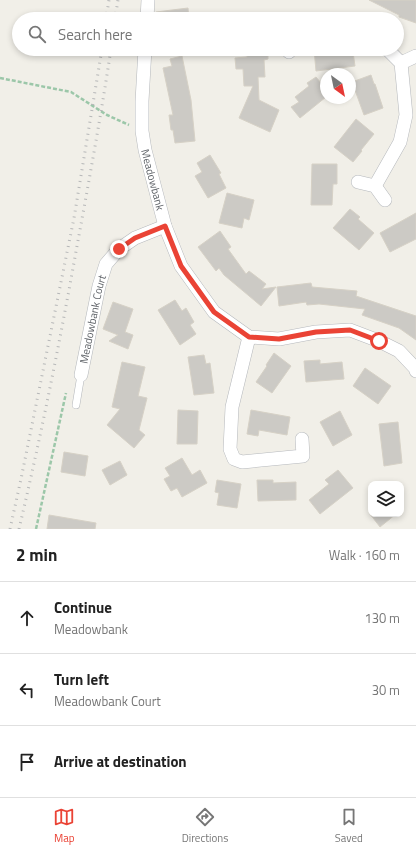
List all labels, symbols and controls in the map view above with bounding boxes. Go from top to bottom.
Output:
search box [12,12,404,56]
icon: search [26,23,48,45]
text: Search here [58,23,132,46]
north arrow [320,68,356,104]
street label: Meadowbank [137,147,169,213]
route end [110,240,128,258]
street label: Meadowbank Court [75,273,110,365]
route start [370,332,388,350]
map controls [368,481,404,517]
button: layers [368,481,404,517]
text: 2 min [16,542,57,568]
text: Walk · 160 m [329,545,400,565]
text: Continue [54,596,112,619]
icon: ahead [16,607,38,629]
text: 130 m [364,608,400,628]
text: Meadowbank [54,619,128,639]
text: Turn left [54,668,109,691]
icon: left [16,679,38,701]
text: 30 m [372,680,400,700]
text: Meadowbank Court [54,691,161,711]
text: Arrive at destination [54,750,187,773]
icon: arrive [16,751,38,773]
tab: Map [53,806,75,846]
tab: Directions [182,806,228,846]
tab: Saved [335,806,363,846]

